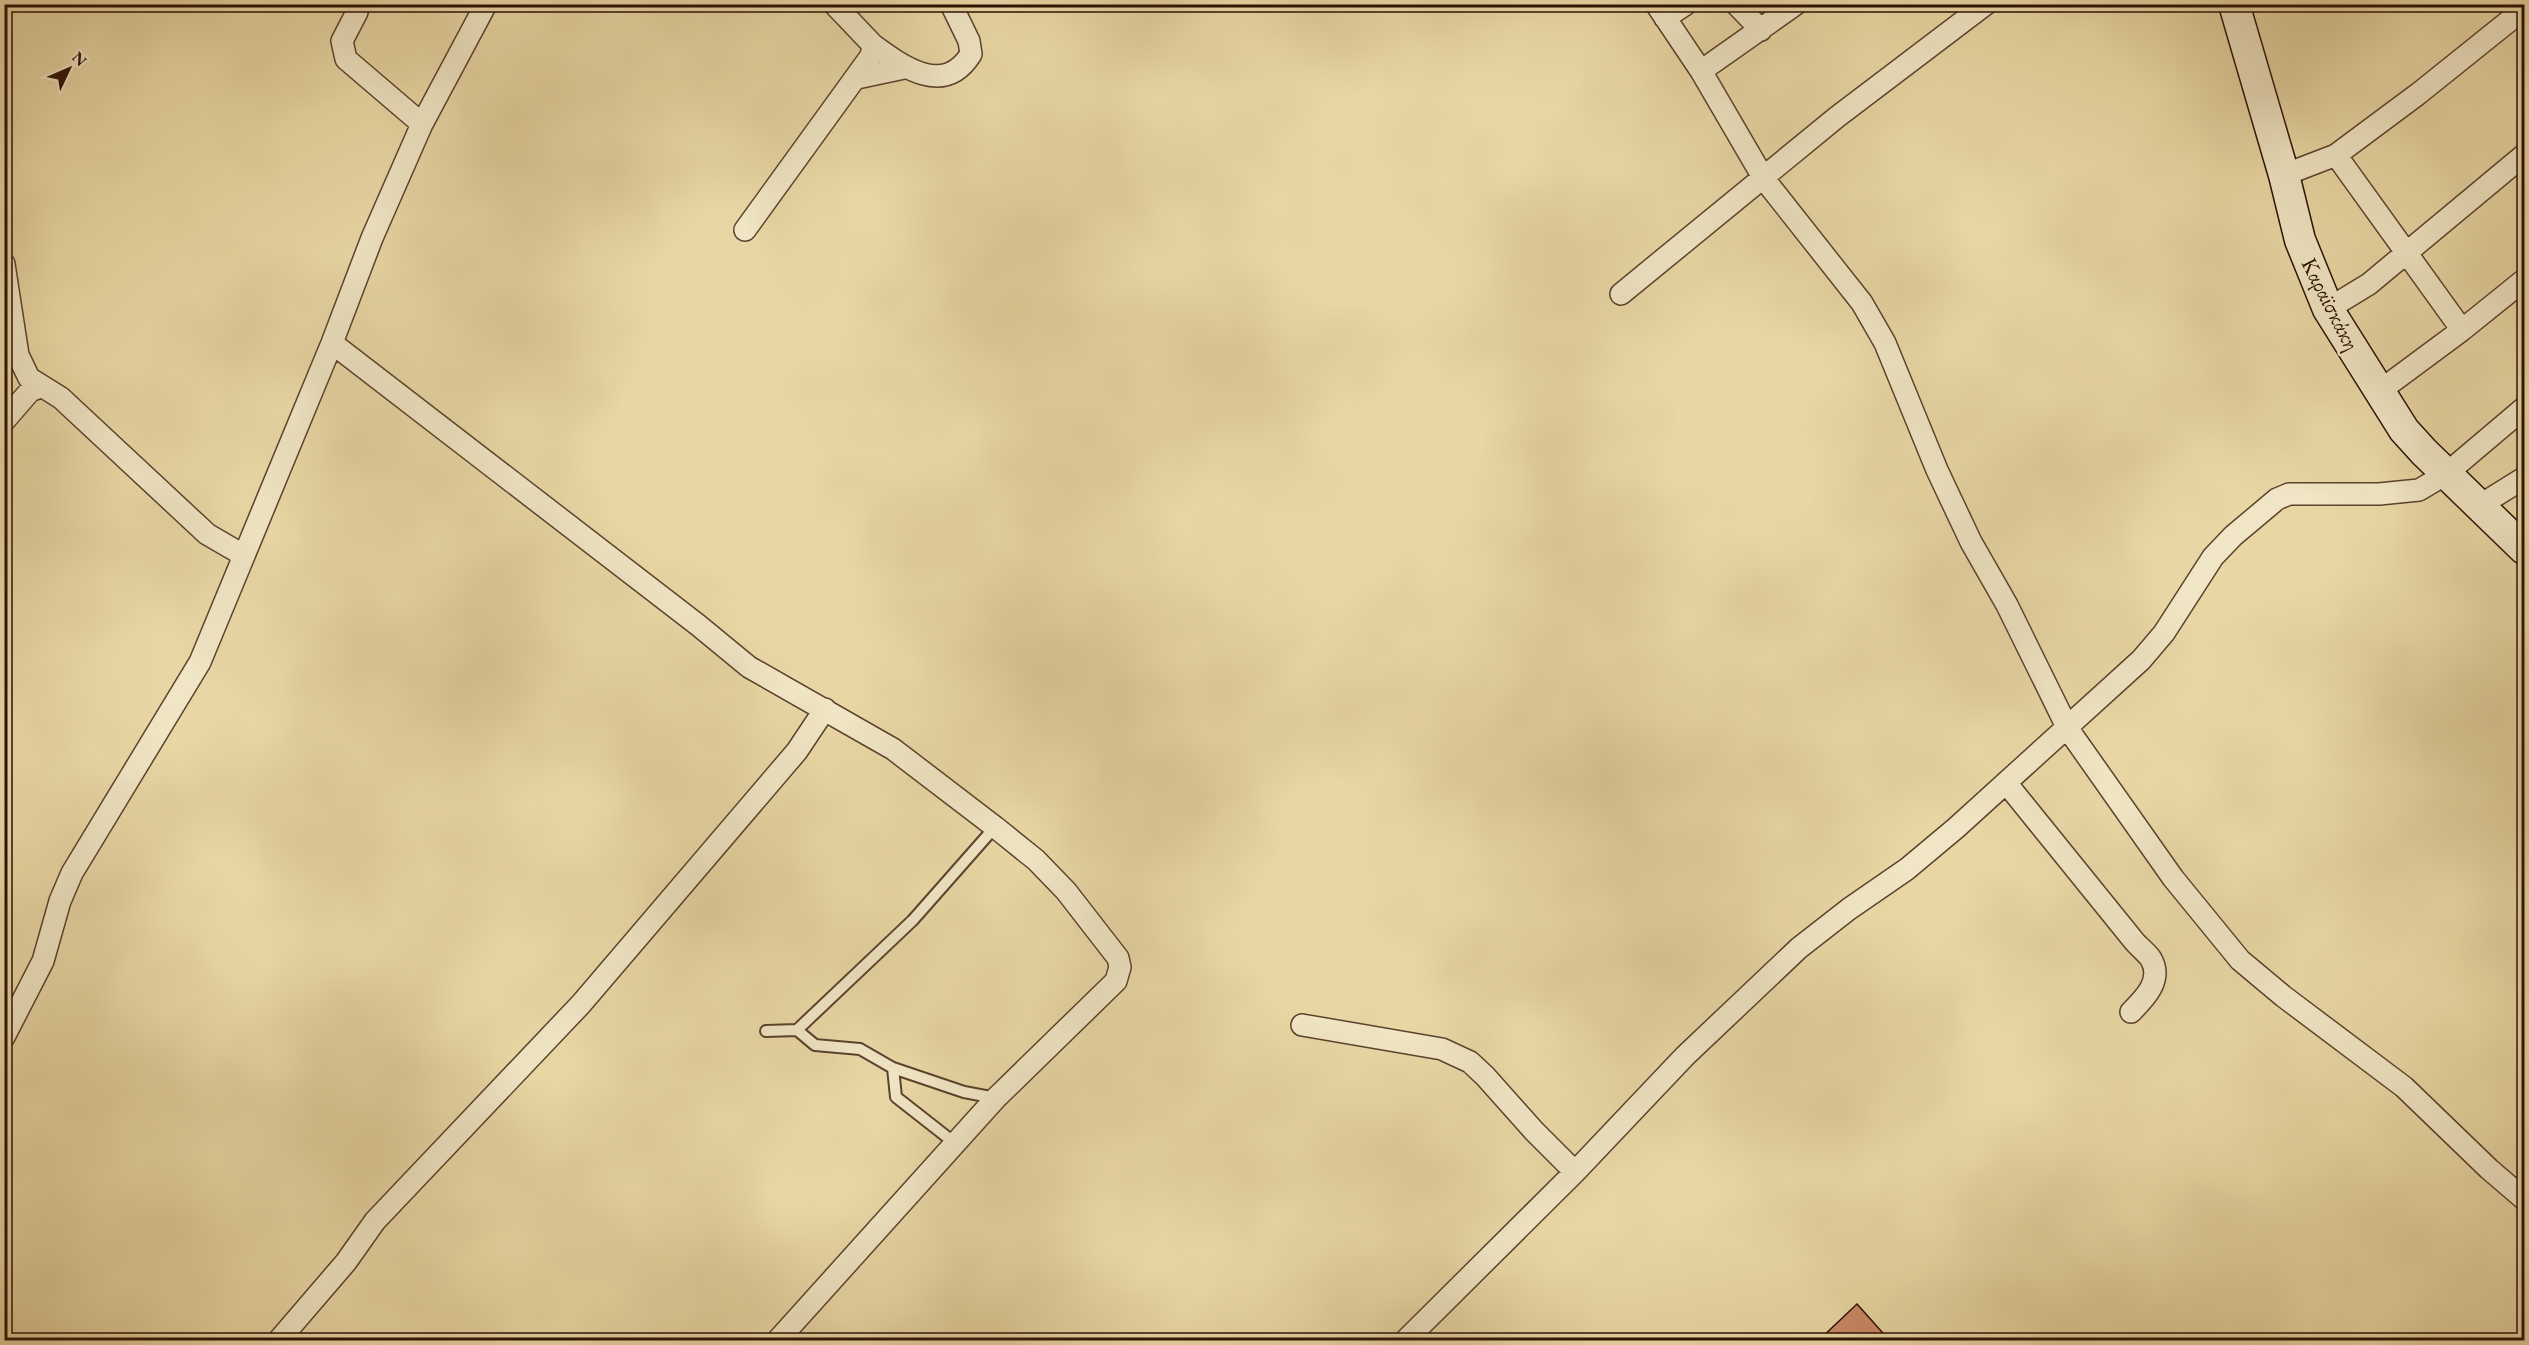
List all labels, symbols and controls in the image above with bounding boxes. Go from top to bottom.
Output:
north arrow [39,39,99,99]
text: N [67,47,92,71]
street label: Καραϊσκάκη [2295,253,2366,356]

